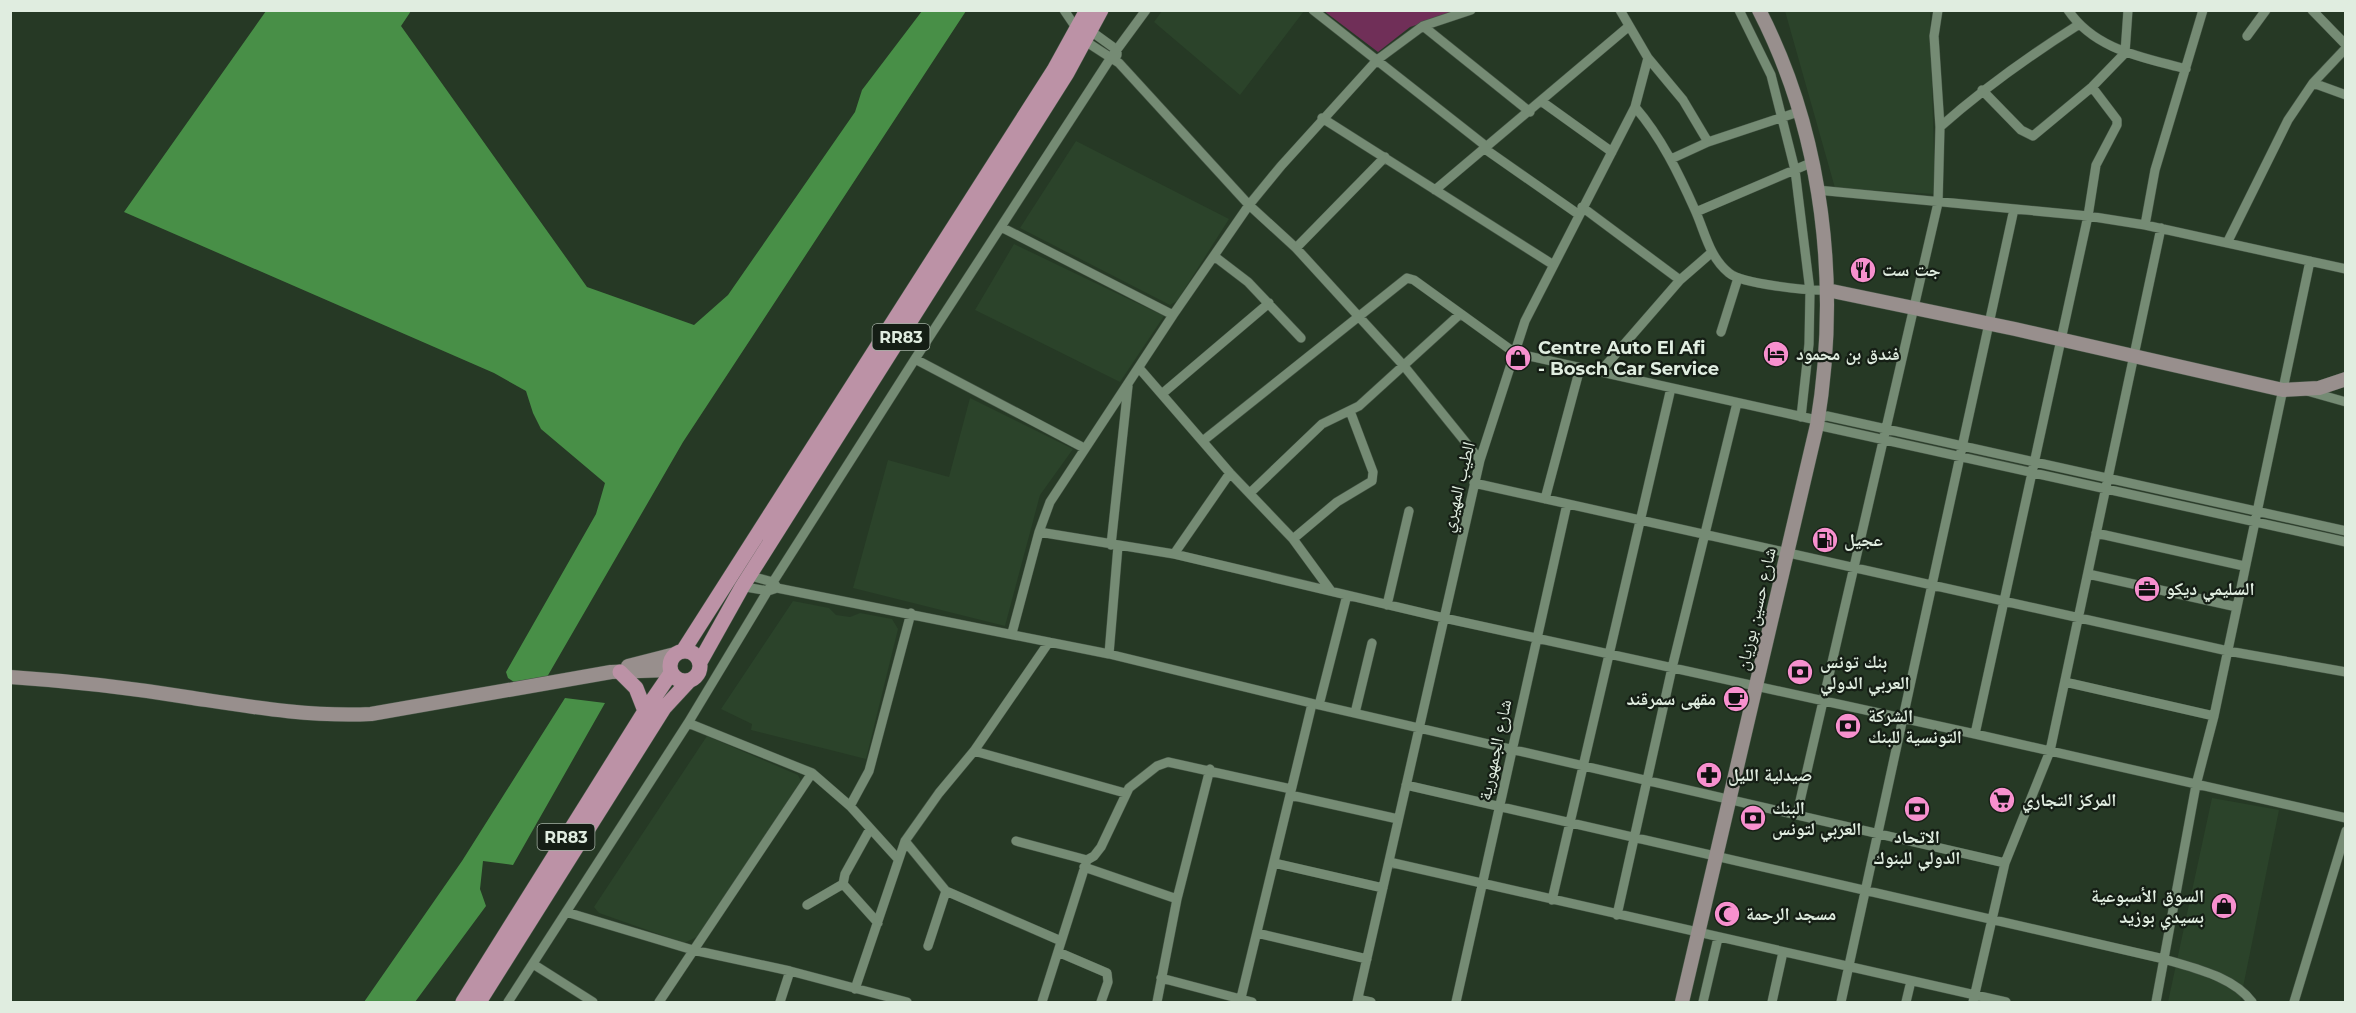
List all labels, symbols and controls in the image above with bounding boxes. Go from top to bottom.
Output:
restaurant icon: جت ست [1848,255,1878,285]
place label: جت ست [1882,259,1941,281]
road number: RR83 [872,324,930,350]
place label: Centre Auto El Afi - Bosch Car Service [1538,337,1719,380]
hotel icon: فندق بن محمود [1761,339,1791,369]
shop icon: Centre Auto El Afi - Bosch Car Service [1503,343,1533,373]
place label: فندق بن محمود [1796,343,1900,365]
street label: الطيب المهيري [1436,439,1483,535]
fuel station icon: عجيل [1810,525,1840,555]
place label: عجيل [1844,529,1883,551]
street label: شارع حسين بوزيان [1731,545,1781,673]
office icon: السليمي ديكو [2132,574,2162,604]
place label: السليمي ديكو [2166,578,2255,603]
place label: بنك تونس العربي الدولي [1820,651,1910,697]
bank icon: بنك تونس العربي الدولي [1785,657,1815,687]
cafe icon: مقهى سمرقند [1721,684,1751,714]
place label: مقهى سمرقند [1627,688,1716,710]
street label: شارع الجمهورية [1474,697,1516,803]
place label: الشركة التونسية للبنك [1868,705,1962,748]
bank icon: الشركة التونسية للبنك [1833,711,1863,741]
pharmacy icon: صيدلية الليل [1694,760,1724,790]
place label: صيدلية الليل [1728,764,1812,786]
supermarket icon: المركز التجاري [1987,785,2017,815]
place label: المركز التجاري [2022,789,2116,814]
bank icon: الاتحاد الدولي للبنوك [1902,794,1932,824]
place label: البنك العربي لتونس [1772,797,1861,843]
bank icon: البنك العربي لتونس [1738,803,1768,833]
road number: RR83 [538,824,594,850]
place label: الاتحاد الدولي للبنوك [1874,826,1960,872]
place label: السوق الأسبوعية بسيدي بوزيد [2091,885,2204,931]
shop icon: السوق الأسبوعية بسيدي بوزيد [2209,891,2239,921]
mosque icon: مسجد الرحمة [1712,899,1742,929]
place label: مسجد الرحمة [1746,903,1836,925]

